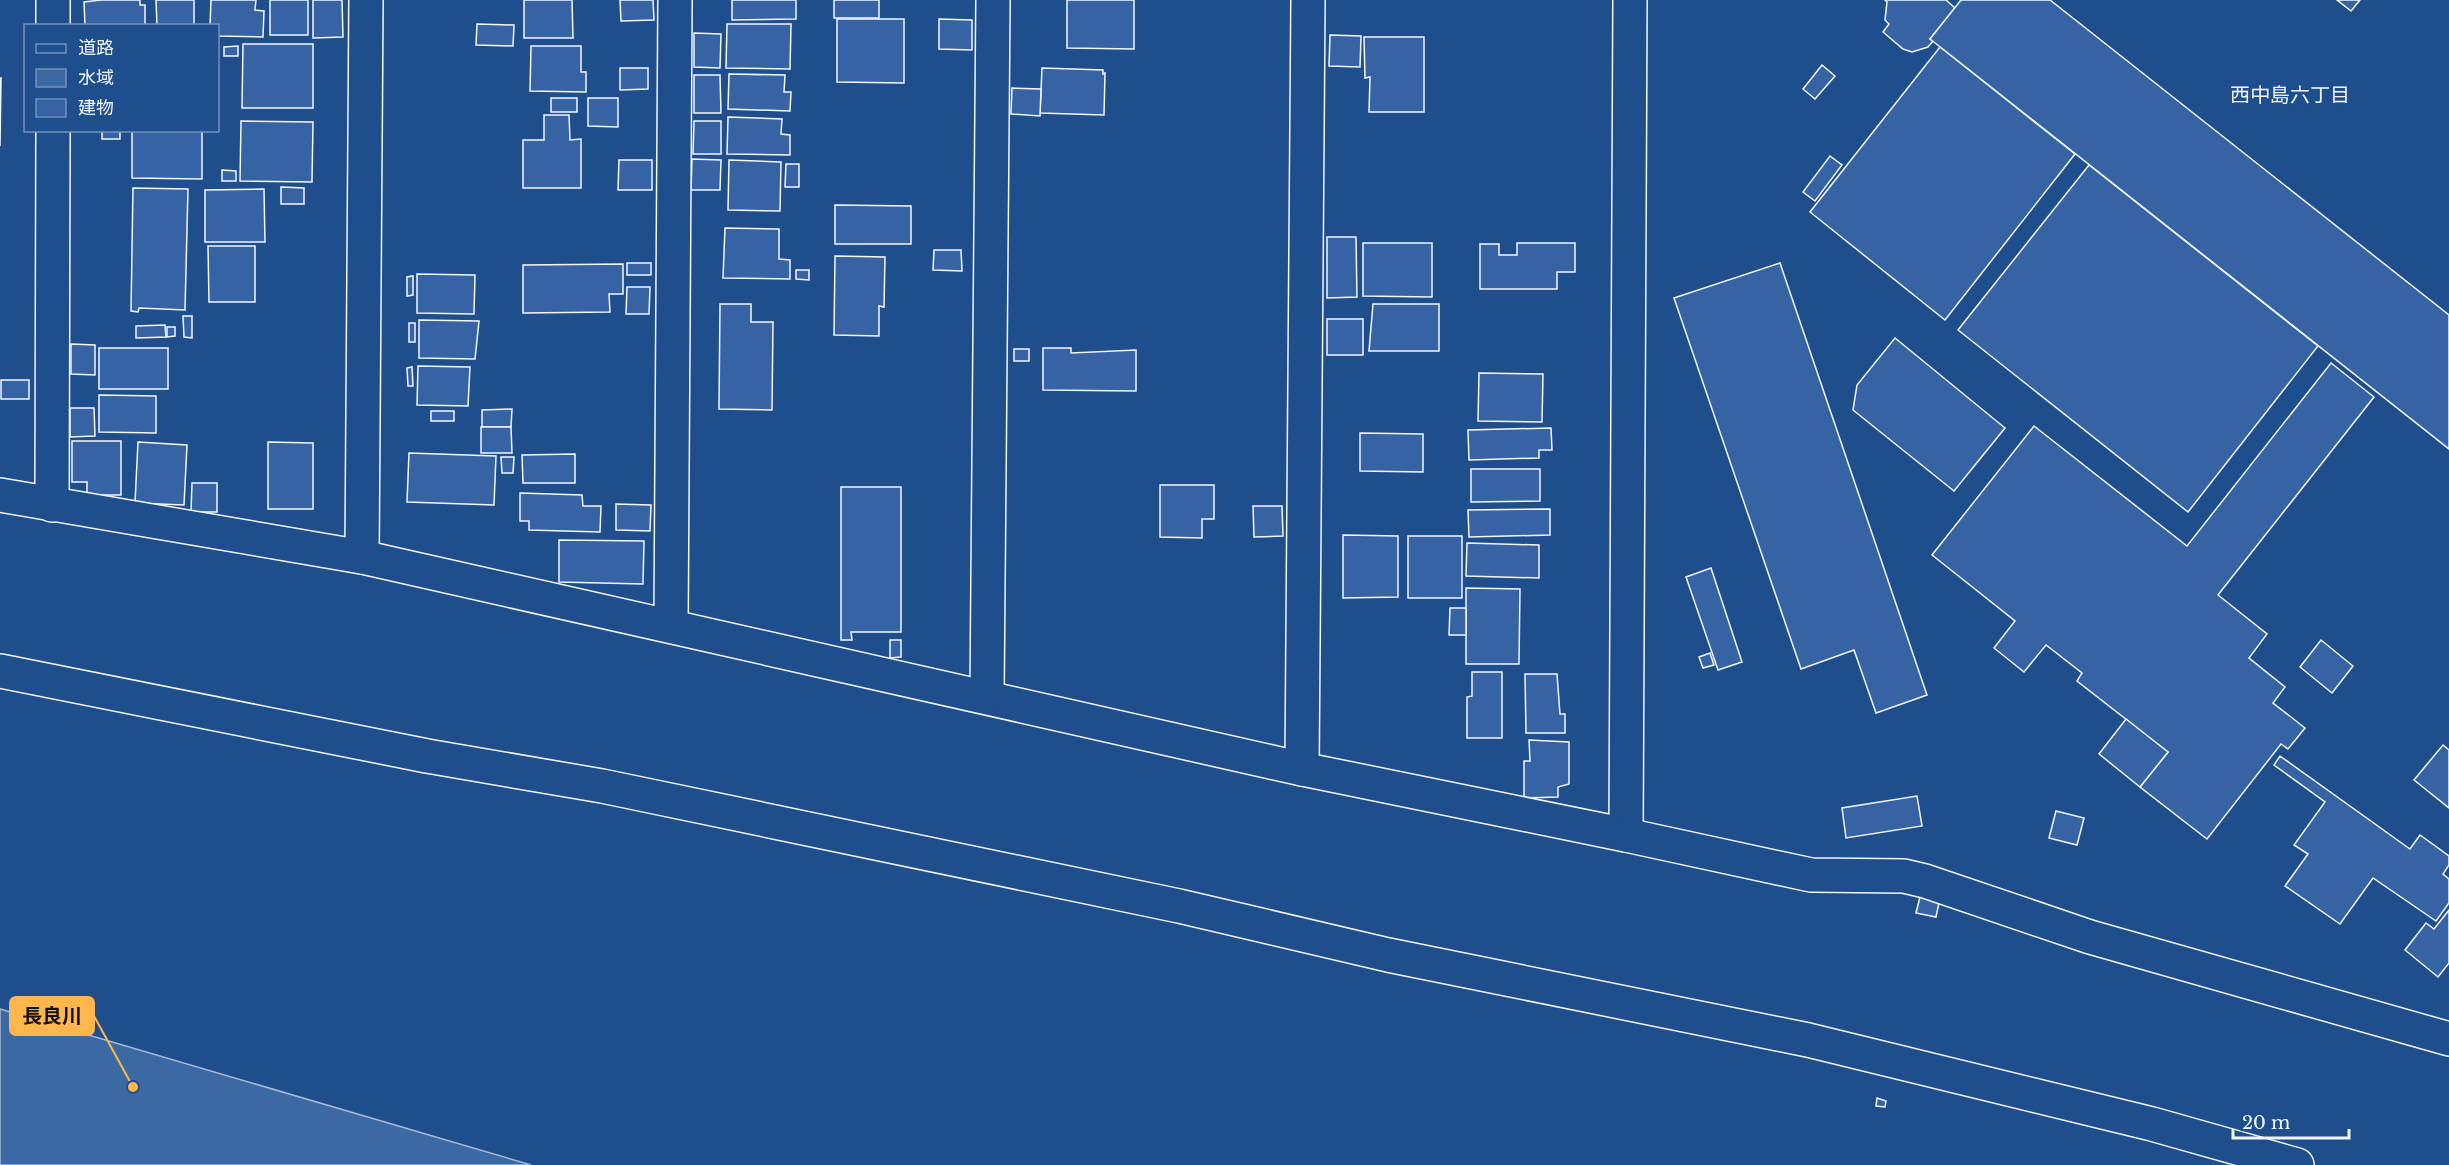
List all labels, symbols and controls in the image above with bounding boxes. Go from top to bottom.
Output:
legend [24,24,219,132]
text: 道路 [78,37,114,59]
text: 水域 [78,67,114,89]
district label: 西中島六丁目 [2230,83,2350,107]
text: 建物 [78,97,114,119]
callout: 長良川 [10,997,94,1035]
text: 長良川 [22,1004,82,1028]
scale bar [2233,1102,2348,1140]
text: 20 m [2242,1112,2290,1134]

